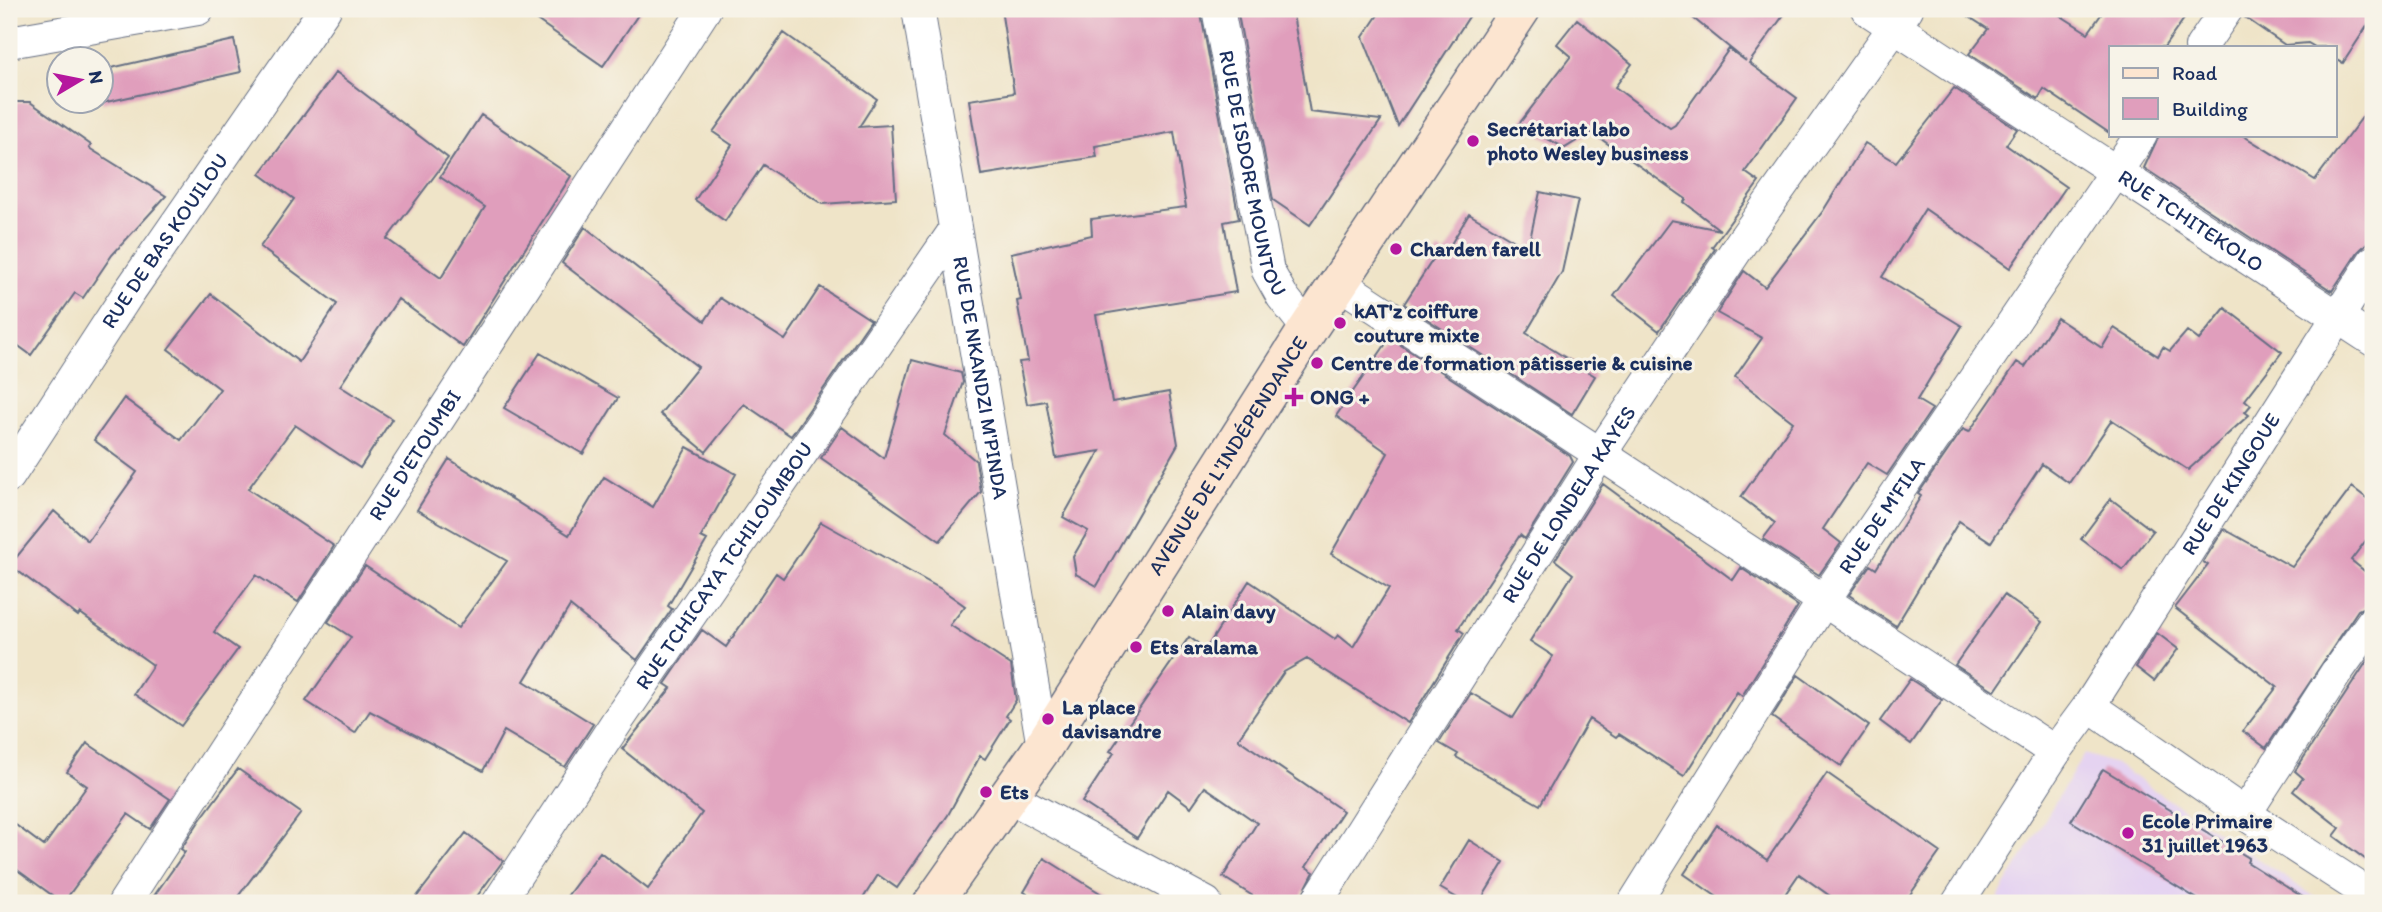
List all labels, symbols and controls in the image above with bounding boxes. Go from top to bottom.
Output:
north arrow [46,46,116,116]
legend [2109,46,2336,136]
street label: RUE DE ISDORE MOUNTOU [1214,48,1293,300]
text: Road [2172,60,2218,85]
text: N [84,69,109,85]
text: Building [2172,96,2248,121]
place label: Secrétariat labo photo Wesley business [1486,116,1689,166]
marker: Secrétariat labo photo Wesley business [1465,133,1481,149]
street label: RUE DE BAS KOUILOU [96,149,233,333]
street label: RUE TCHITEKOLO [2114,164,2269,277]
place label: Charden farell [1410,236,1542,261]
marker: Charden farell [1388,241,1404,257]
street label: RUE DE NKANDZI M'PINDA [948,254,1014,502]
place label: kAT'z coiffure couture mixte [1354,298,1480,347]
marker: kAT'z coiffure couture mixte [1332,315,1348,331]
street label: AVENUE DE L'INDÉPENDANCE [1142,331,1312,579]
place label: Centre de formation pâtisserie & cuisine [1331,350,1693,376]
marker: Centre de formation pâtisserie & cuisine [1309,355,1325,371]
place label: ONG + [1310,384,1370,409]
street label: RUE D'ETOUMBI [363,385,466,525]
marker: ONG + [1284,387,1304,407]
street label: RUE DE LONDELA KAYES [1496,401,1641,607]
street label: RUE DE KINGOUE [2176,408,2285,559]
street label: RUE TCHICAYA TCHILOUMBOU [630,437,818,694]
street label: RUE DE M'FILA [1833,452,1930,578]
place label: Alain davy [1181,598,1276,624]
marker: Alain davy [1160,603,1176,619]
place label: Ets aralama [1150,634,1259,659]
marker: Ets aralama [1128,639,1144,655]
place label: La place davisandre [1062,694,1161,743]
marker: La place davisandre [1040,711,1056,727]
place label: Ets [1000,779,1029,804]
marker: Ets [978,784,994,800]
place label: Ecole Primaire 31 juillet 1963 [2142,808,2273,858]
marker: Ecole Primaire 31 juillet 1963 [2120,825,2136,841]

